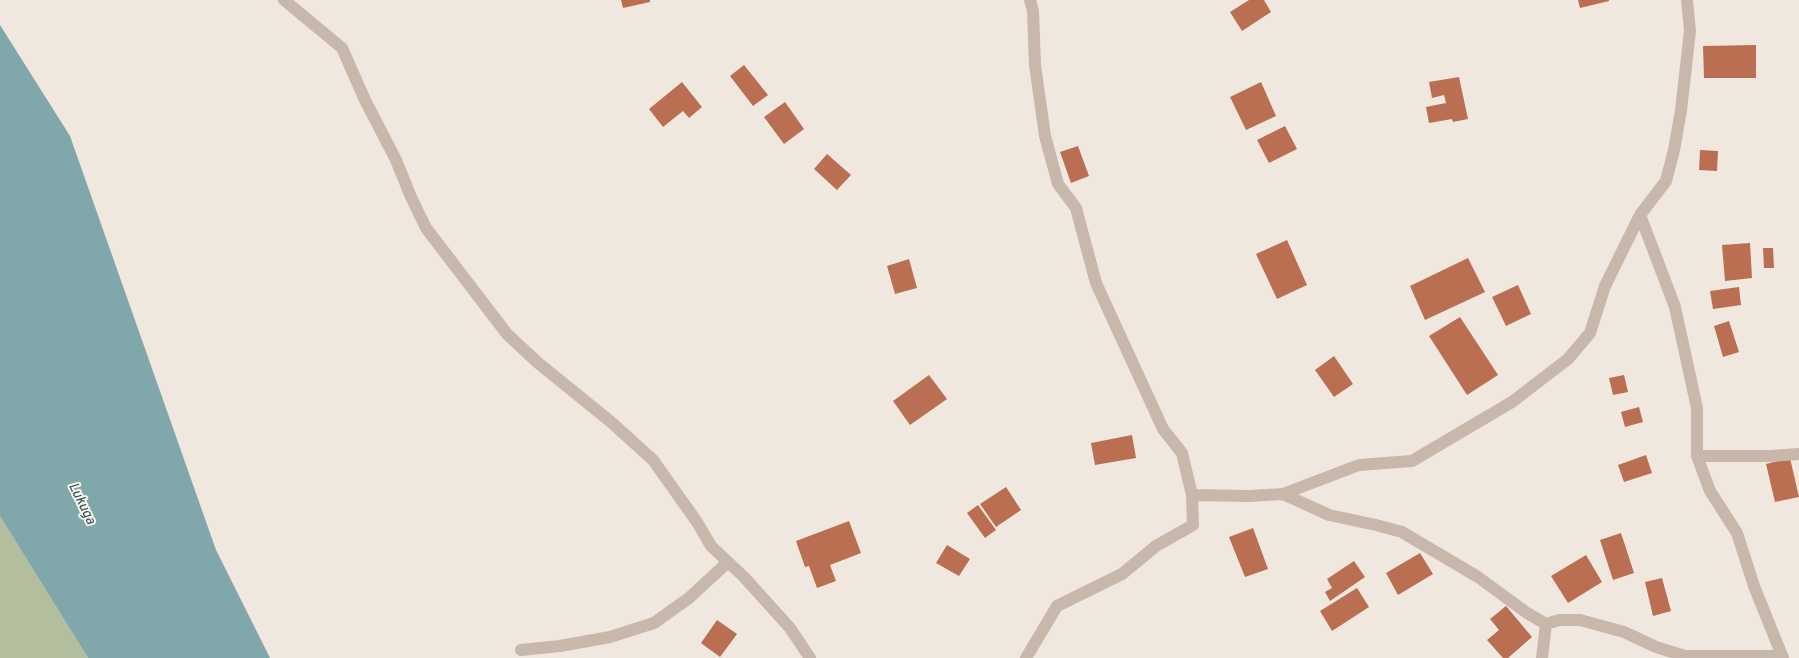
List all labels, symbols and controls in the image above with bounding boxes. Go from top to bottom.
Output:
water label: Lukuga [64,480,98,528]

